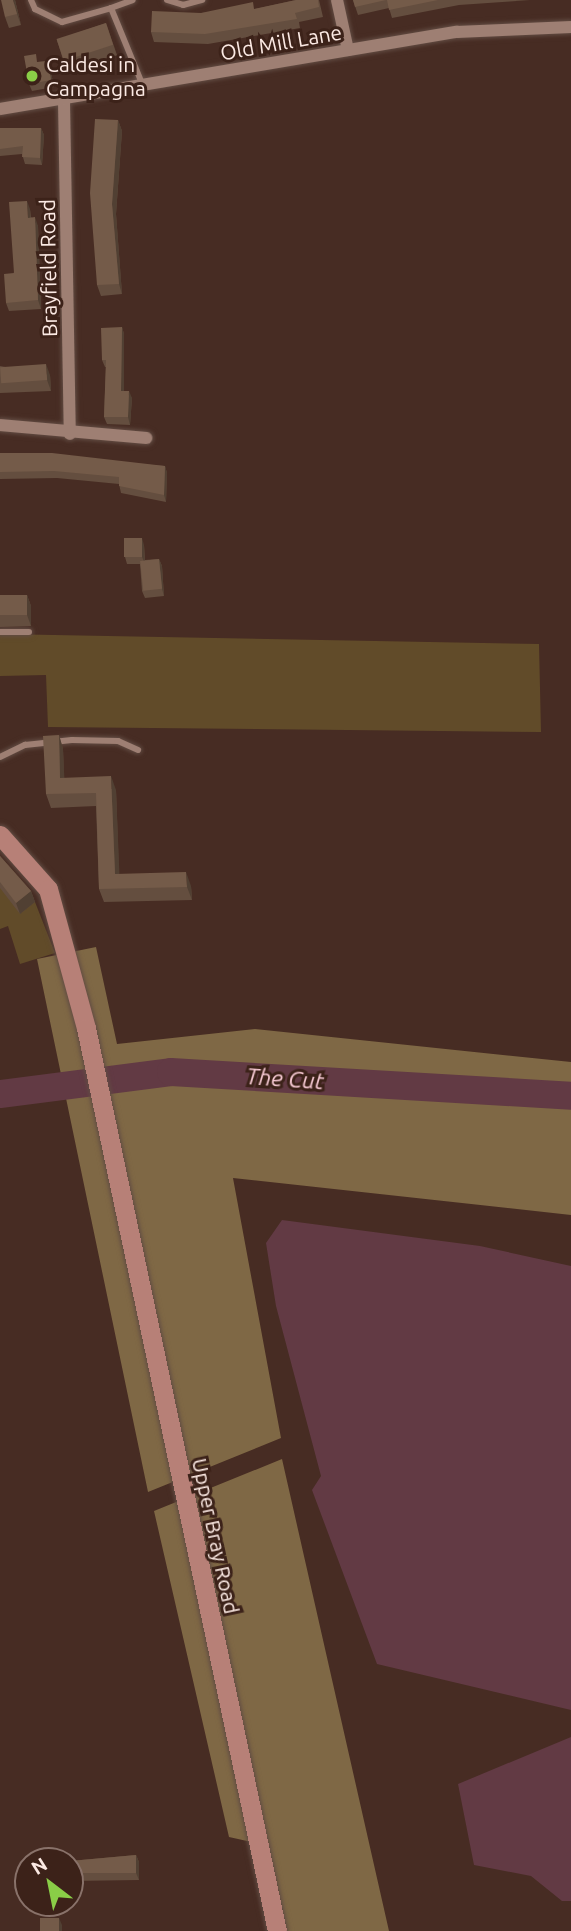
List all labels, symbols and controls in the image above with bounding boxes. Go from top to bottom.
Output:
street label: Old Mill Lane [218,19,344,65]
place label: Caldesi in Campagna [46,51,146,101]
marker: Caldesi in Campagna [24,68,40,84]
street label: Brayfield Road [34,199,62,337]
water label: The Cut [245,1063,325,1095]
street label: Upper Bray Road [187,1456,245,1616]
north arrow [14,1847,84,1917]
text: N [27,1853,51,1879]

